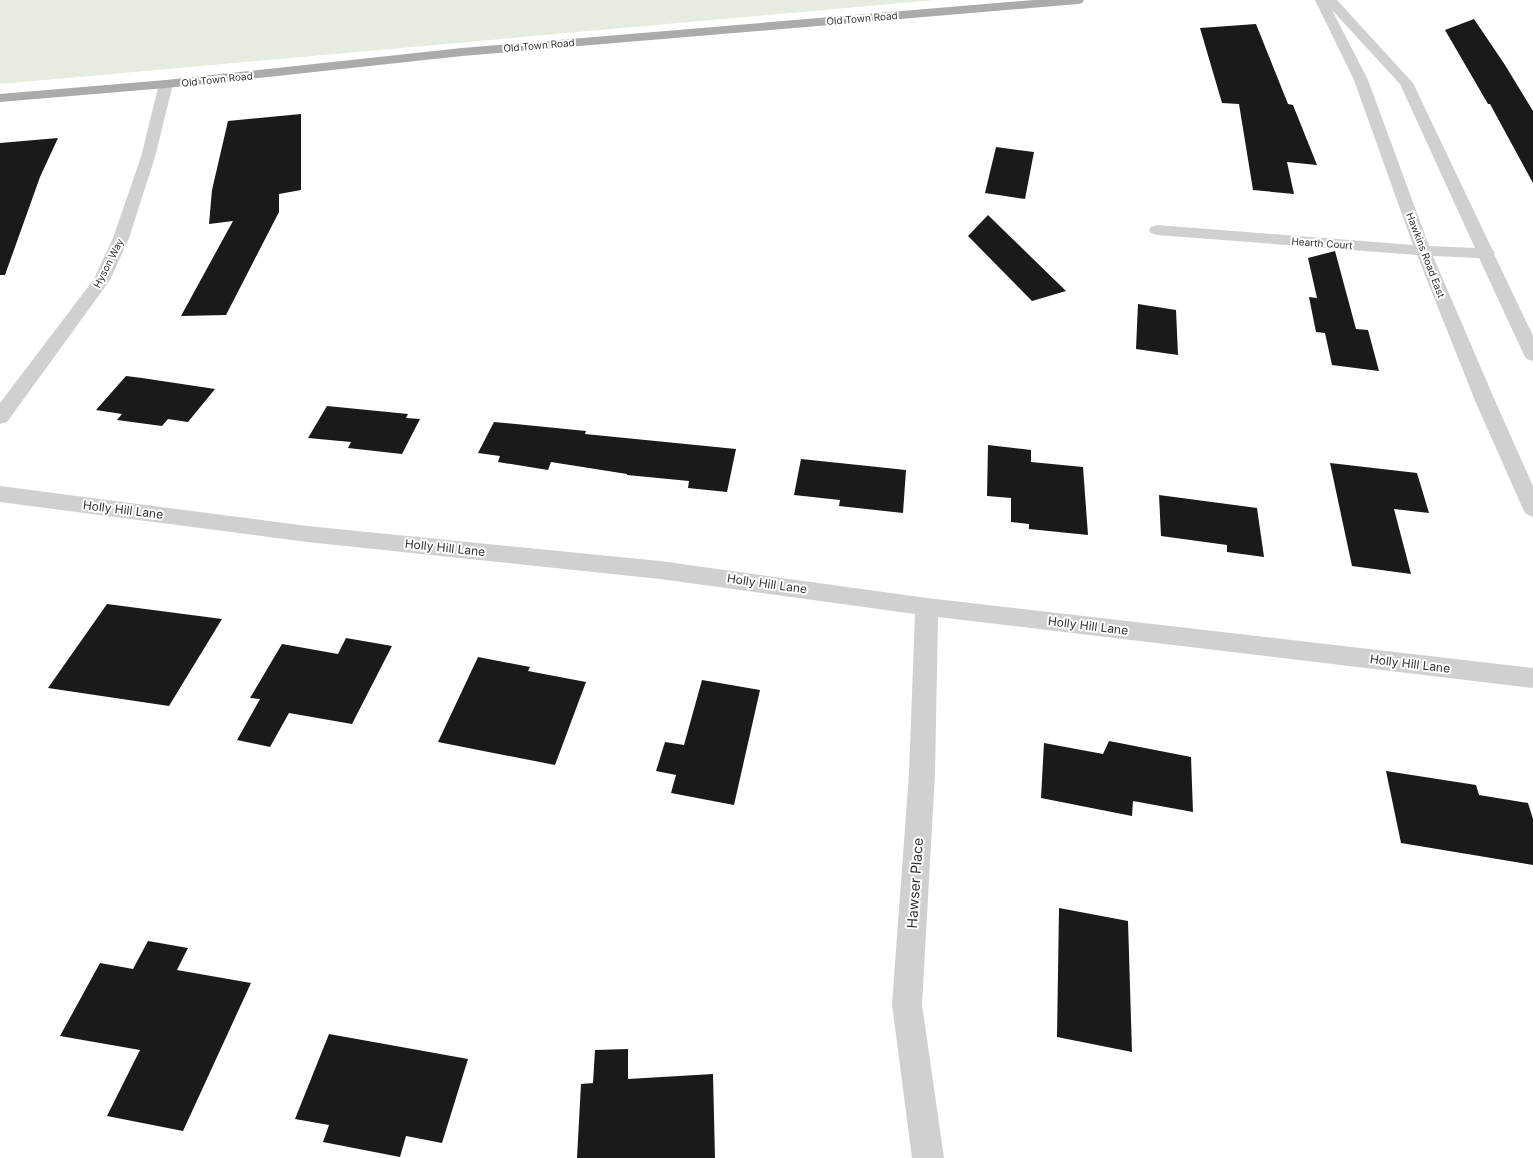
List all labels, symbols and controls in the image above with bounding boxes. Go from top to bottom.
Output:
street label: Old Town Road [826,9,898,27]
street label: Old Town Road [503,36,575,54]
street label: Old Town Road [181,69,253,89]
street label: Hawkins Road East [1404,211,1448,300]
street label: Hearth Court [1291,235,1354,251]
street label: Hyson Way [91,236,126,290]
street label: Holly Hill Lane [82,497,164,522]
street label: Holly Hill Lane [404,536,486,559]
street label: Holly Hill Lane [726,570,808,597]
street label: Holly Hill Lane [1047,613,1129,638]
street label: Holly Hill Lane [1369,651,1451,676]
street label: Hawser Place [903,837,926,929]

